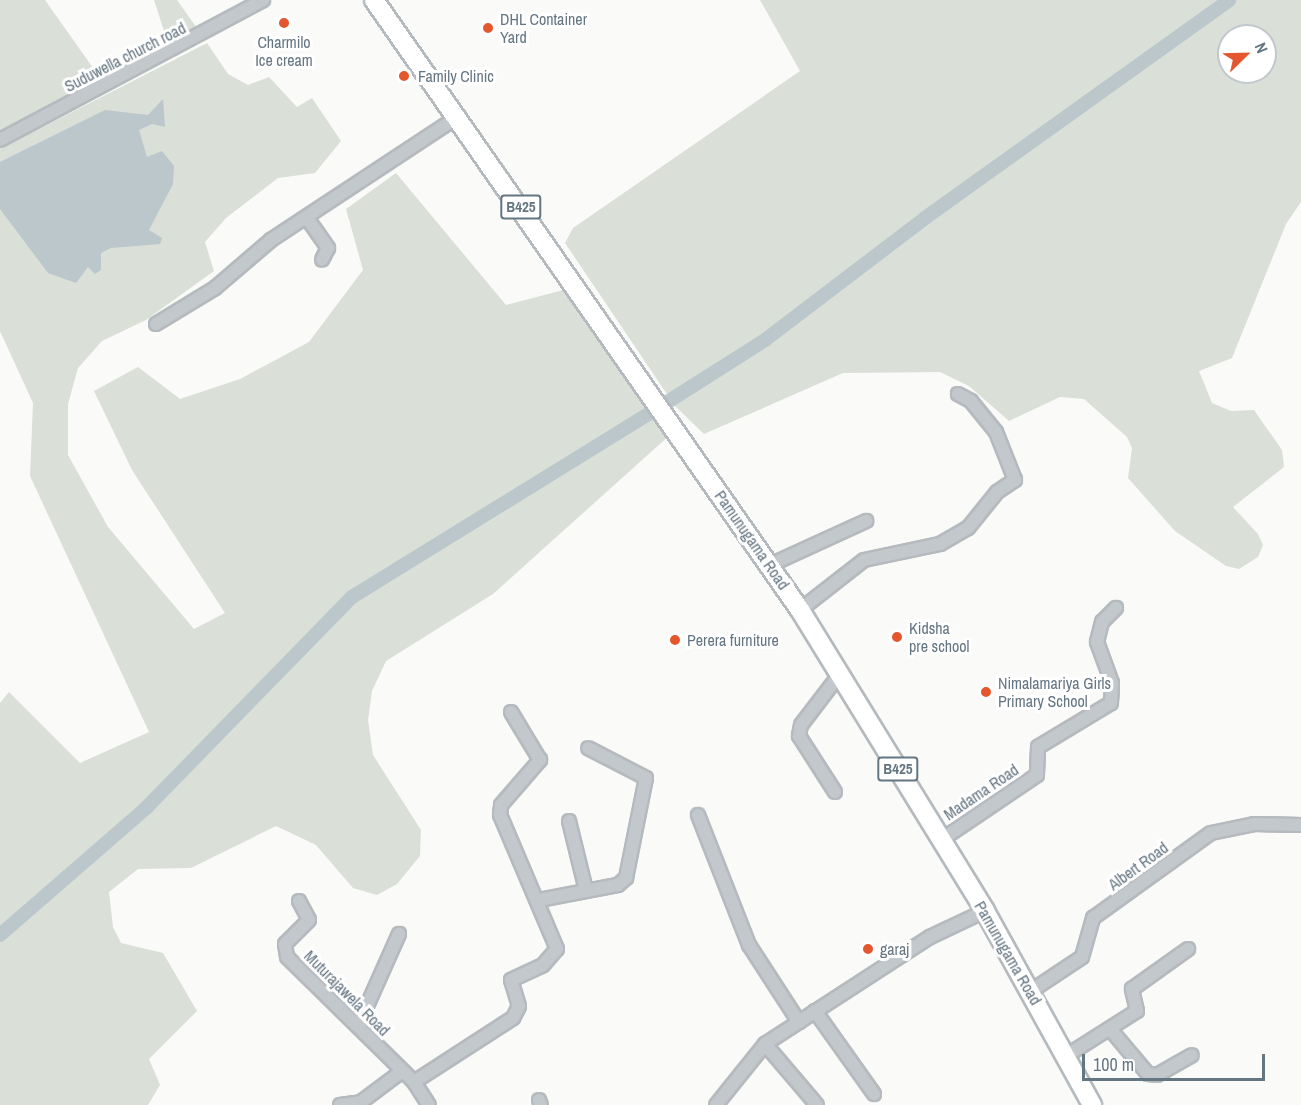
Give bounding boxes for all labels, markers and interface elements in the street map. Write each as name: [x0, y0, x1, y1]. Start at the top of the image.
place label: DHL Container Yard: [500, 9, 588, 47]
marker: Charmilo Ice cream: [277, 16, 291, 30]
street label: Suduwella church road: [61, 18, 189, 96]
marker: DHL Container Yard: [481, 21, 495, 35]
north arrow: [1217, 24, 1277, 84]
place label: Charmilo Ice cream: [255, 32, 313, 70]
text: N: [1250, 39, 1274, 56]
place label: Family Clinic: [418, 66, 494, 86]
marker: Family Clinic: [395, 67, 413, 85]
road number: B425: [500, 195, 542, 219]
street label: Pamunugama Road: [711, 487, 793, 593]
place label: Kidsha pre school: [909, 618, 970, 656]
place label: Perera furniture: [687, 630, 779, 650]
marker: Kidsha pre school: [890, 630, 904, 644]
marker: Perera furniture: [668, 633, 682, 647]
place label: Nimalamariya Girls Primary School: [998, 673, 1111, 711]
marker: Nimalamariya Girls Primary School: [979, 685, 993, 699]
road number: B425: [877, 757, 919, 781]
street label: Madama Road: [940, 760, 1022, 824]
street label: Albert Road: [1104, 838, 1172, 894]
street label: Pamunugama Road: [971, 898, 1045, 1008]
place label: garaj: [880, 939, 909, 959]
marker: garaj: [861, 942, 875, 956]
street label: Muturajawela Road: [300, 946, 394, 1040]
scale bar: [1085, 1042, 1268, 1080]
text: 100 m: [1093, 1052, 1134, 1077]

